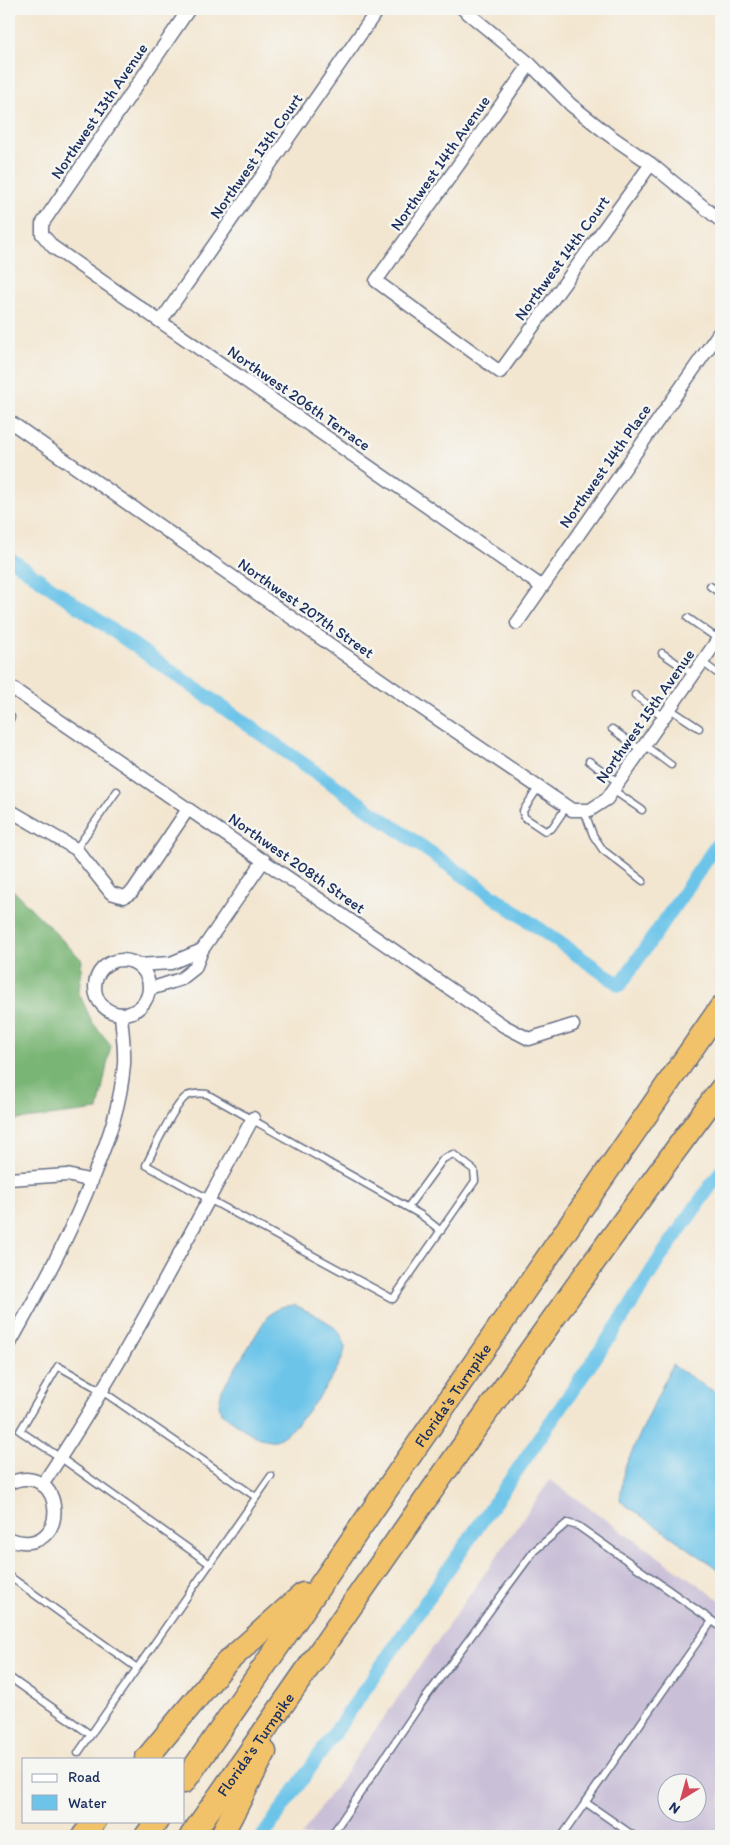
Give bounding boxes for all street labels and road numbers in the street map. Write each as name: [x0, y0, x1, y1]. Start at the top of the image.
street label: Northwest 13th Avenue: [46, 39, 152, 183]
street label: Northwest 13th Court: [206, 90, 306, 222]
street label: Northwest 14th Avenue: [386, 92, 494, 234]
street label: Northwest 14th Court: [510, 192, 614, 324]
street label: Northwest 206th Terrace: [224, 341, 374, 455]
street label: Northwest 14th Place: [555, 400, 655, 532]
street label: Northwest 207th Street: [234, 554, 378, 662]
street label: Northwest 15th Avenue: [591, 645, 699, 787]
street label: Northwest 208th Street: [225, 809, 369, 917]
street label: Florida's Turnpike: [410, 1339, 495, 1450]
street label: Florida's Turnpike: [212, 1688, 298, 1800]

